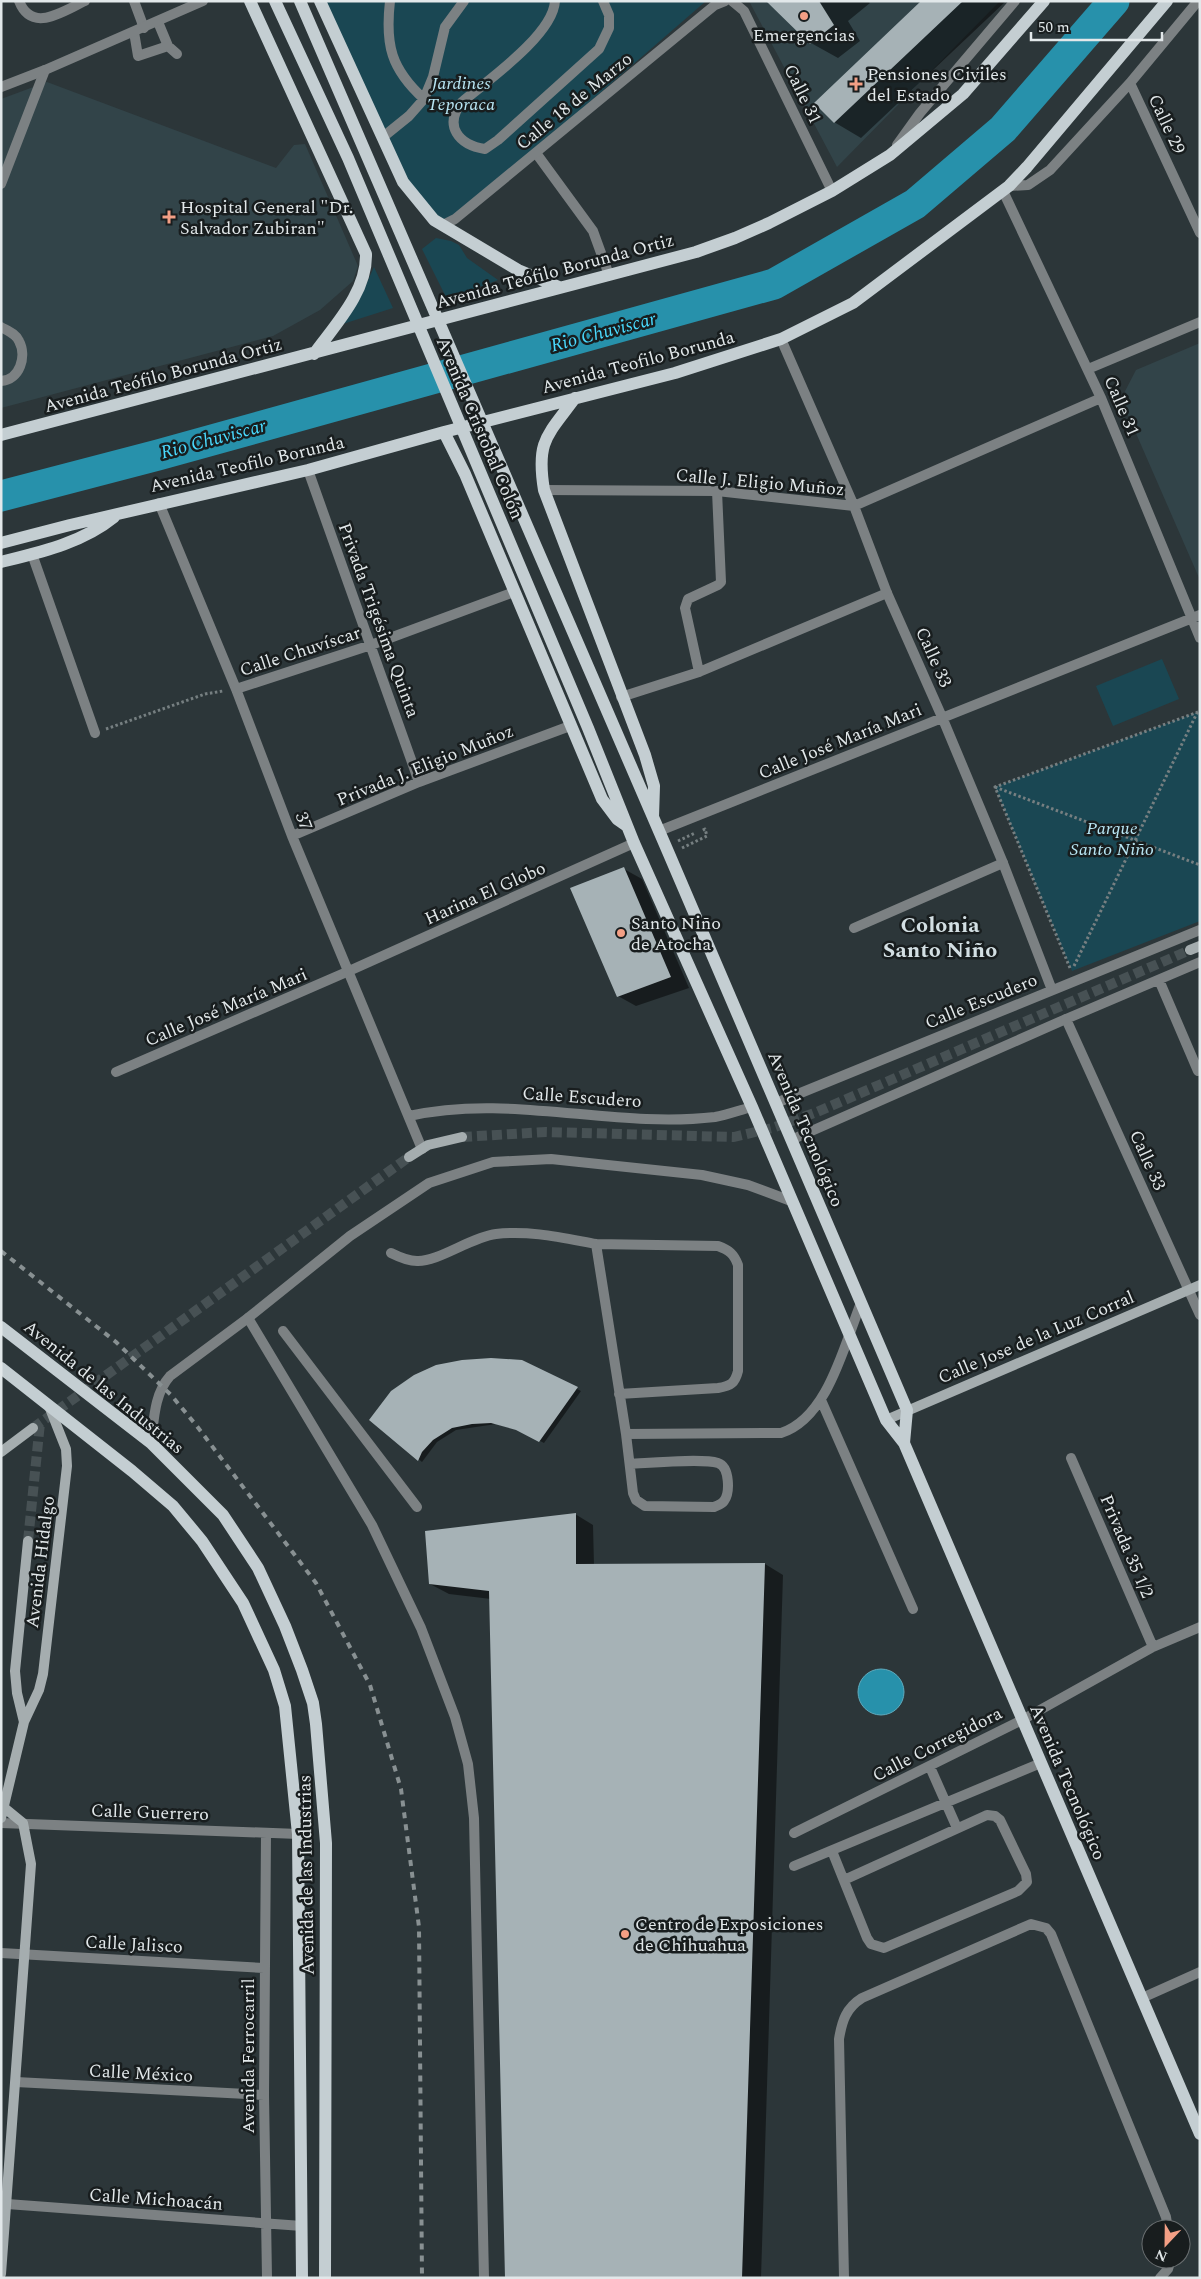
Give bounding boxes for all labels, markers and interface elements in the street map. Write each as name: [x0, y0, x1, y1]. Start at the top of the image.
marker: Emergencias: [798, 10, 810, 22]
scale bar: [1031, 10, 1162, 42]
text: 50 m: [1038, 16, 1070, 39]
place label: Emergencias: [753, 22, 855, 49]
street label: Calle 18 de Marzo: [510, 46, 638, 157]
street label: Calle 31: [776, 60, 829, 129]
place label: Pensiones Civiles del Estado: [867, 61, 1007, 109]
park label: Jardines Teporaca: [427, 70, 495, 118]
marker: Pensiones Civiles del Estado: [849, 77, 863, 91]
street label: Calle 29: [1141, 90, 1192, 159]
place label: Hospital General "Dr. Salvador Zubiran": [180, 194, 353, 242]
marker: Hospital General "Dr. Salvador Zubiran": [162, 210, 176, 224]
street label: Avenida Teófilo Borunda Ortiz: [433, 227, 677, 316]
water label: Rio Chuviscar: [547, 304, 660, 360]
street label: Avenida Teofilo Borunda: [539, 324, 738, 401]
street label: Avenida Teófilo Borunda Ortiz: [41, 331, 285, 420]
street label: Avenida Cristobal Colón: [429, 333, 530, 524]
street label: Calle 31: [1097, 372, 1146, 441]
water label: Rio Chuviscar: [157, 411, 270, 467]
street label: Avenida Teofilo Borunda: [147, 429, 347, 500]
street label: Calle J. Eligio Muñoz: [674, 462, 845, 503]
street label: Privada Trigésima Quinta: [331, 519, 426, 722]
street label: Calle Chuvíscar: [236, 619, 364, 684]
street label: Calle 33: [908, 623, 959, 692]
street label: Calle José María Mari: [754, 696, 926, 787]
street label: Privada J. Eligio Muñoz: [333, 718, 518, 813]
street label: 37: [288, 808, 319, 834]
park label: Parque Santo Niño: [1070, 815, 1154, 863]
street label: Harina El Globo: [420, 855, 550, 932]
district label: Colonia Santo Niño: [883, 909, 997, 967]
place label: Santo Niño de Atocha: [631, 910, 721, 958]
marker: Santo Niño de Atocha: [615, 927, 627, 939]
street label: Calle José María Mari: [141, 961, 312, 1054]
street label: Calle Escudero: [921, 967, 1042, 1036]
street label: Avenida Tecnológico: [760, 1047, 851, 1211]
street label: Calle Escudero: [521, 1080, 642, 1115]
street label: Calle 33: [1122, 1126, 1173, 1195]
street label: Calle Jose de la Luz Corral: [934, 1284, 1138, 1391]
street label: Avenida de las Industrias: [17, 1314, 190, 1461]
street label: Privada 35 1/2: [1093, 1490, 1160, 1602]
street label: Avenida Hidalgo: [19, 1494, 62, 1630]
street label: Calle Corregidora: [868, 1700, 1007, 1789]
street label: Avenida Tecnológico: [1022, 1700, 1113, 1864]
street label: Avenida de las Industrias: [291, 1775, 322, 1975]
street label: Calle Guerrero: [91, 1797, 209, 1828]
place label: Centro de Exposiciones de Chihuahua: [635, 1911, 823, 1959]
street label: Calle Jalisco: [84, 1928, 184, 1961]
marker: Centro de Exposiciones de Chihuahua: [619, 1928, 631, 1940]
street label: Avenida Ferrocarril: [235, 1978, 262, 2134]
street label: Calle México: [88, 2057, 194, 2090]
street label: Calle Michoacán: [88, 2181, 224, 2218]
north arrow: [1141, 2219, 1191, 2269]
text: N: [1152, 2244, 1171, 2267]

